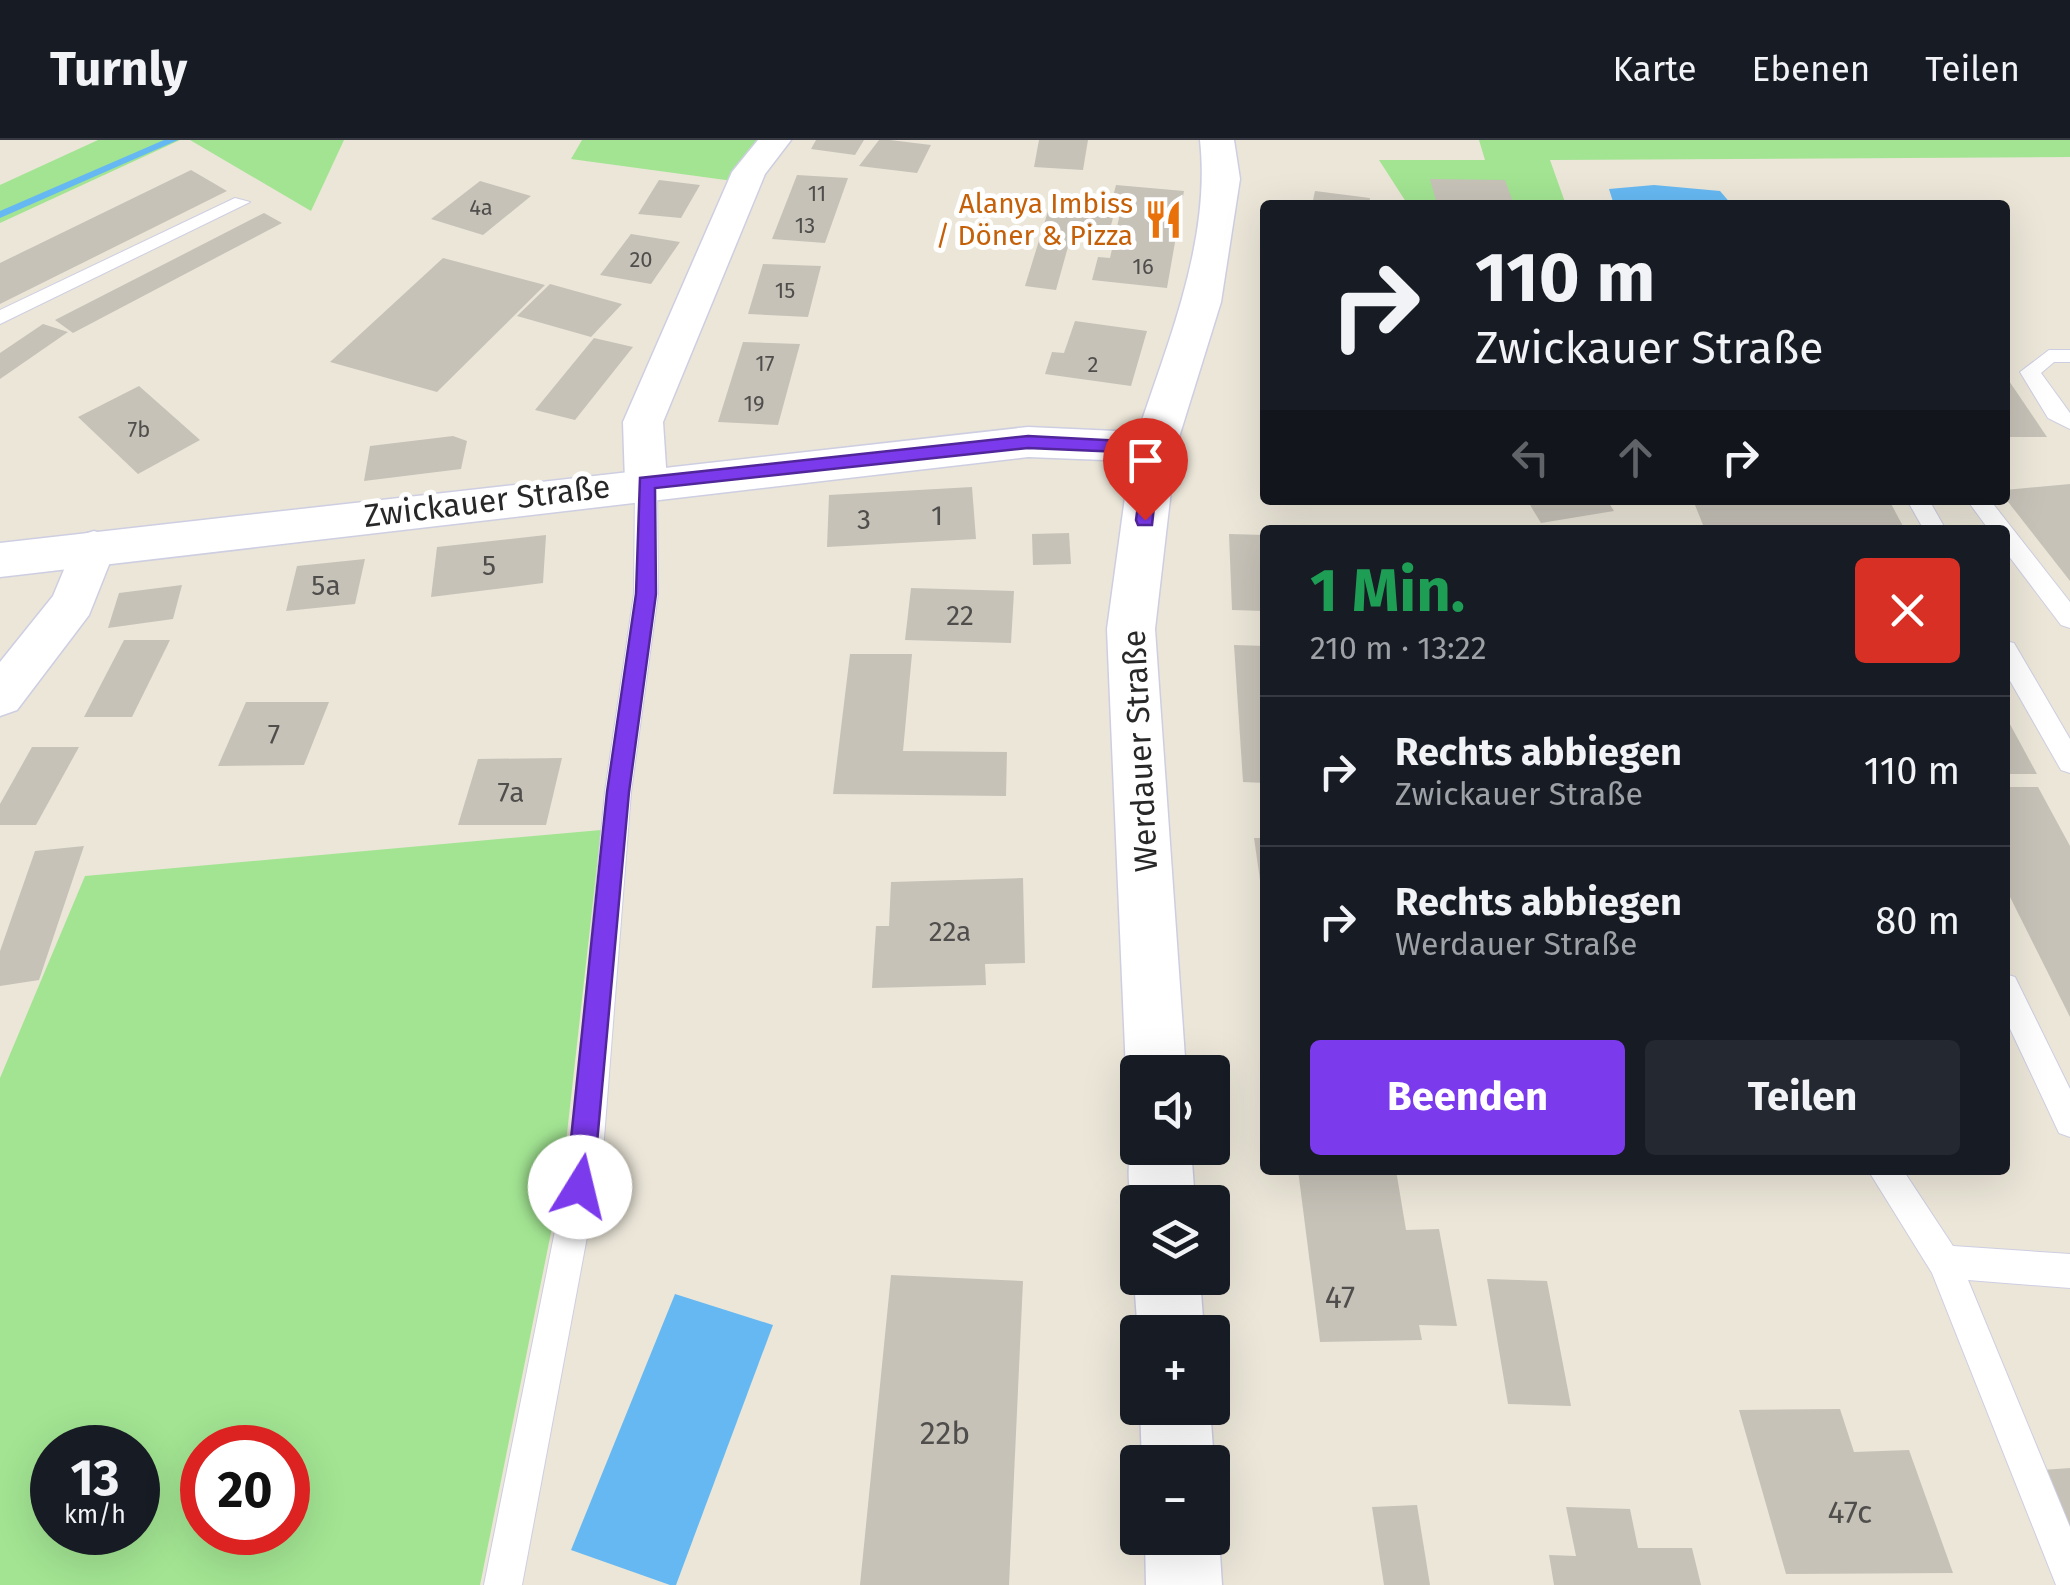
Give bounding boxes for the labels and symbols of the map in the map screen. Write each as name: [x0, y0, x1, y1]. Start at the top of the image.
house number: 11: [808, 180, 826, 207]
place label: Alanya Imbiss / Döner & Pizza: [935, 187, 1133, 252]
house number: 4a: [469, 194, 493, 221]
restaurant icon: Alanya Imbiss / Döner & Pizza: [1142, 198, 1184, 240]
house number: 13: [795, 212, 815, 239]
house number: 20: [629, 246, 653, 273]
house number: 16: [1132, 253, 1154, 280]
house number: 15: [775, 277, 795, 304]
house number: 17: [755, 350, 775, 377]
house number: 2: [1088, 351, 1098, 378]
house number: 19: [743, 390, 765, 417]
house number: 7b: [128, 416, 150, 443]
pin: [1103, 418, 1188, 521]
street label: Zwickauer Straße: [362, 467, 612, 535]
house number: 1: [931, 499, 943, 532]
house number: 3: [857, 503, 871, 536]
house number: 5: [482, 549, 496, 582]
house number: 5a: [311, 569, 341, 602]
house number: 22: [946, 599, 974, 632]
street label: Werdauer Straße: [1115, 629, 1165, 873]
house number: 7: [268, 718, 280, 751]
house number: 7a: [498, 776, 524, 809]
house number: 22a: [929, 915, 971, 948]
position arrow: [528, 1135, 632, 1239]
house number: 47: [1325, 1278, 1355, 1316]
house number: 22b: [920, 1414, 970, 1452]
speed limit sign: 20: [180, 1425, 310, 1555]
house number: 47c: [1828, 1493, 1872, 1531]

